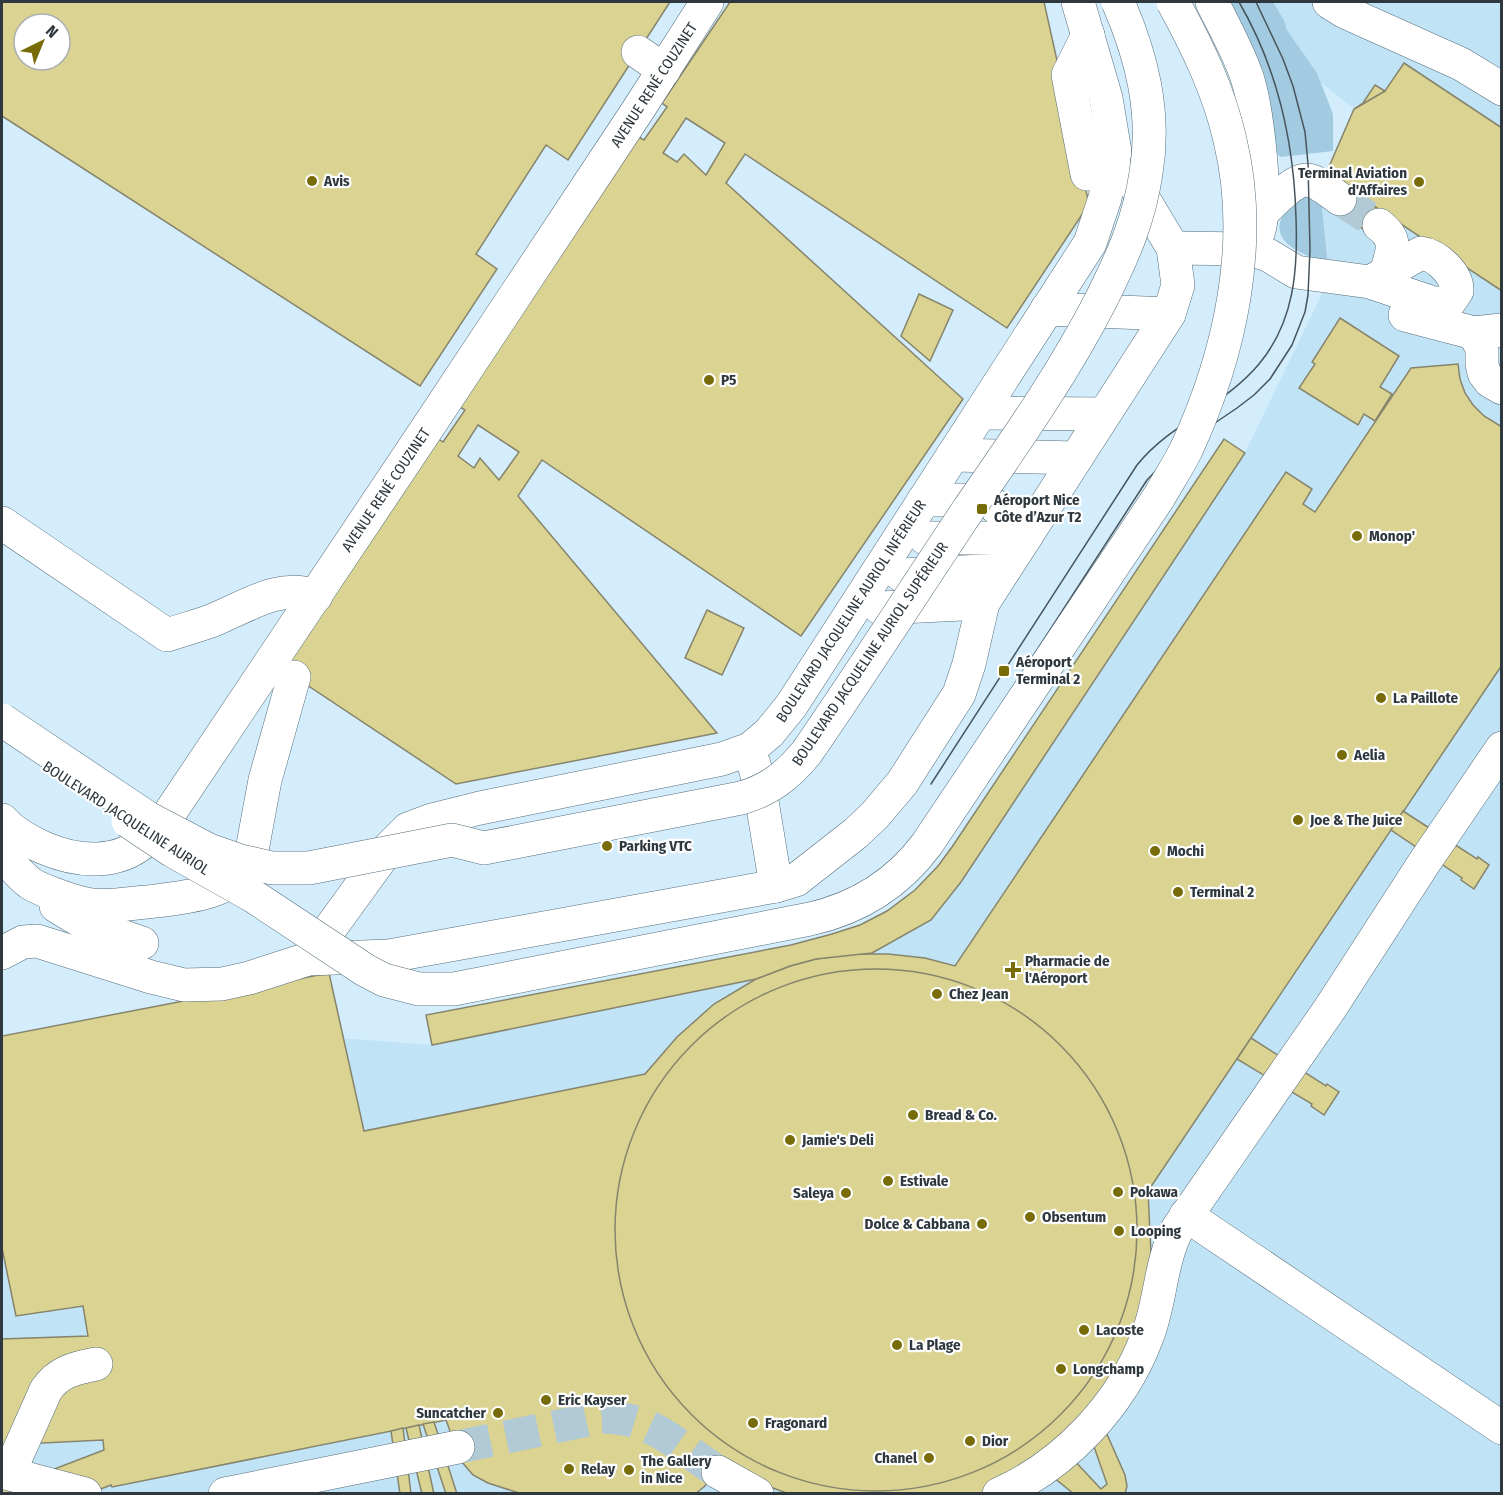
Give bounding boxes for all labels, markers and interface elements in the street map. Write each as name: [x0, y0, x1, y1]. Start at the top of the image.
north arrow: [12, 12, 72, 72]
street label: AVENUE RENÉ COUZINET: [607, 19, 701, 151]
text: N: [42, 21, 62, 42]
place label: Terminal Aviation d'Affaires: [1298, 164, 1407, 199]
place label: Avis: [323, 172, 350, 190]
marker: Avis: [305, 174, 319, 188]
marker: Terminal Aviation d'Affaires: [1412, 175, 1426, 189]
place label: P5: [721, 371, 736, 389]
marker: P5: [702, 373, 716, 387]
street label: AVENUE RENÉ COUZINET: [338, 425, 434, 555]
place label: Aéroport Nice Côte d’Azur T2: [993, 491, 1082, 526]
street label: BOULEVARD JACQUELINE AURIOL INFÉRIEUR: [772, 496, 930, 726]
marker: Aéroport Nice Côte d’Azur T2: [975, 502, 989, 516]
place label: Monop': [1369, 527, 1415, 545]
marker: Monop': [1350, 529, 1364, 543]
street label: BOULEVARD JACQUELINE AURIOL SUPÉRIEUR: [788, 539, 952, 769]
place label: Aéroport Terminal 2: [1015, 653, 1080, 688]
marker: Aéroport Terminal 2: [997, 664, 1011, 678]
place label: La Paillote: [1393, 689, 1458, 707]
marker: La Paillote: [1374, 691, 1388, 705]
place label: Aelia: [1353, 746, 1386, 764]
marker: Aelia: [1335, 748, 1349, 762]
street label: BOULEVARD JACQUELINE AURIOL: [39, 757, 213, 879]
place label: Joe & The Juice: [1309, 811, 1403, 829]
marker: Joe & The Juice: [1291, 813, 1305, 827]
place label: Parking VTC: [619, 837, 692, 855]
marker: Parking VTC: [600, 839, 614, 853]
place label: Mochi: [1167, 842, 1204, 860]
marker: Mochi: [1148, 844, 1162, 858]
place label: Terminal 2: [1190, 883, 1254, 901]
marker: Terminal 2: [1171, 885, 1185, 899]
place label: Pharmacie de l'Aéroport: [1025, 952, 1110, 987]
marker: Pharmacie de l'Aéroport: [1006, 963, 1020, 977]
place label: Chez Jean: [949, 985, 1009, 1003]
marker: Chez Jean: [930, 987, 944, 1001]
place label: Bread & Co.: [925, 1106, 998, 1124]
marker: Bread & Co.: [906, 1108, 920, 1122]
place label: Jamie's Deli: [801, 1131, 874, 1149]
marker: Jamie's Deli: [783, 1133, 797, 1147]
place label: Estivale: [900, 1172, 949, 1190]
marker: Estivale: [881, 1174, 895, 1188]
place label: Pokawa: [1130, 1183, 1179, 1201]
place label: Saleya: [793, 1184, 835, 1202]
marker: Pokawa: [1111, 1185, 1125, 1199]
marker: Saleya: [839, 1186, 853, 1200]
place label: Obsentum: [1042, 1208, 1106, 1226]
marker: Obsentum: [1023, 1210, 1037, 1224]
place label: Dolce & Cabbana: [864, 1215, 971, 1233]
marker: Dolce & Cabbana: [975, 1217, 989, 1231]
place label: Looping: [1131, 1222, 1182, 1240]
marker: Looping: [1112, 1224, 1126, 1238]
place label: Lacoste: [1096, 1321, 1144, 1339]
marker: Lacoste: [1077, 1323, 1091, 1337]
place label: La Plage: [909, 1336, 961, 1354]
marker: La Plage: [890, 1338, 904, 1352]
place label: Longchamp: [1073, 1360, 1144, 1378]
marker: Longchamp: [1054, 1362, 1068, 1376]
place label: Eric Kayser: [558, 1391, 627, 1409]
marker: Eric Kayser: [539, 1393, 553, 1407]
place label: Suncatcher: [416, 1404, 487, 1422]
marker: Suncatcher: [491, 1406, 505, 1420]
place label: Fragonard: [765, 1414, 827, 1432]
marker: Fragonard: [746, 1416, 760, 1430]
place label: Dior: [982, 1432, 1009, 1450]
marker: Dior: [963, 1434, 977, 1448]
place label: Chanel: [874, 1449, 918, 1467]
marker: Chanel: [922, 1451, 936, 1465]
place label: The Gallery in Nice: [641, 1452, 712, 1487]
place label: Relay: [581, 1460, 616, 1478]
marker: Relay: [562, 1462, 576, 1476]
marker: The Gallery in Nice: [622, 1463, 636, 1477]

